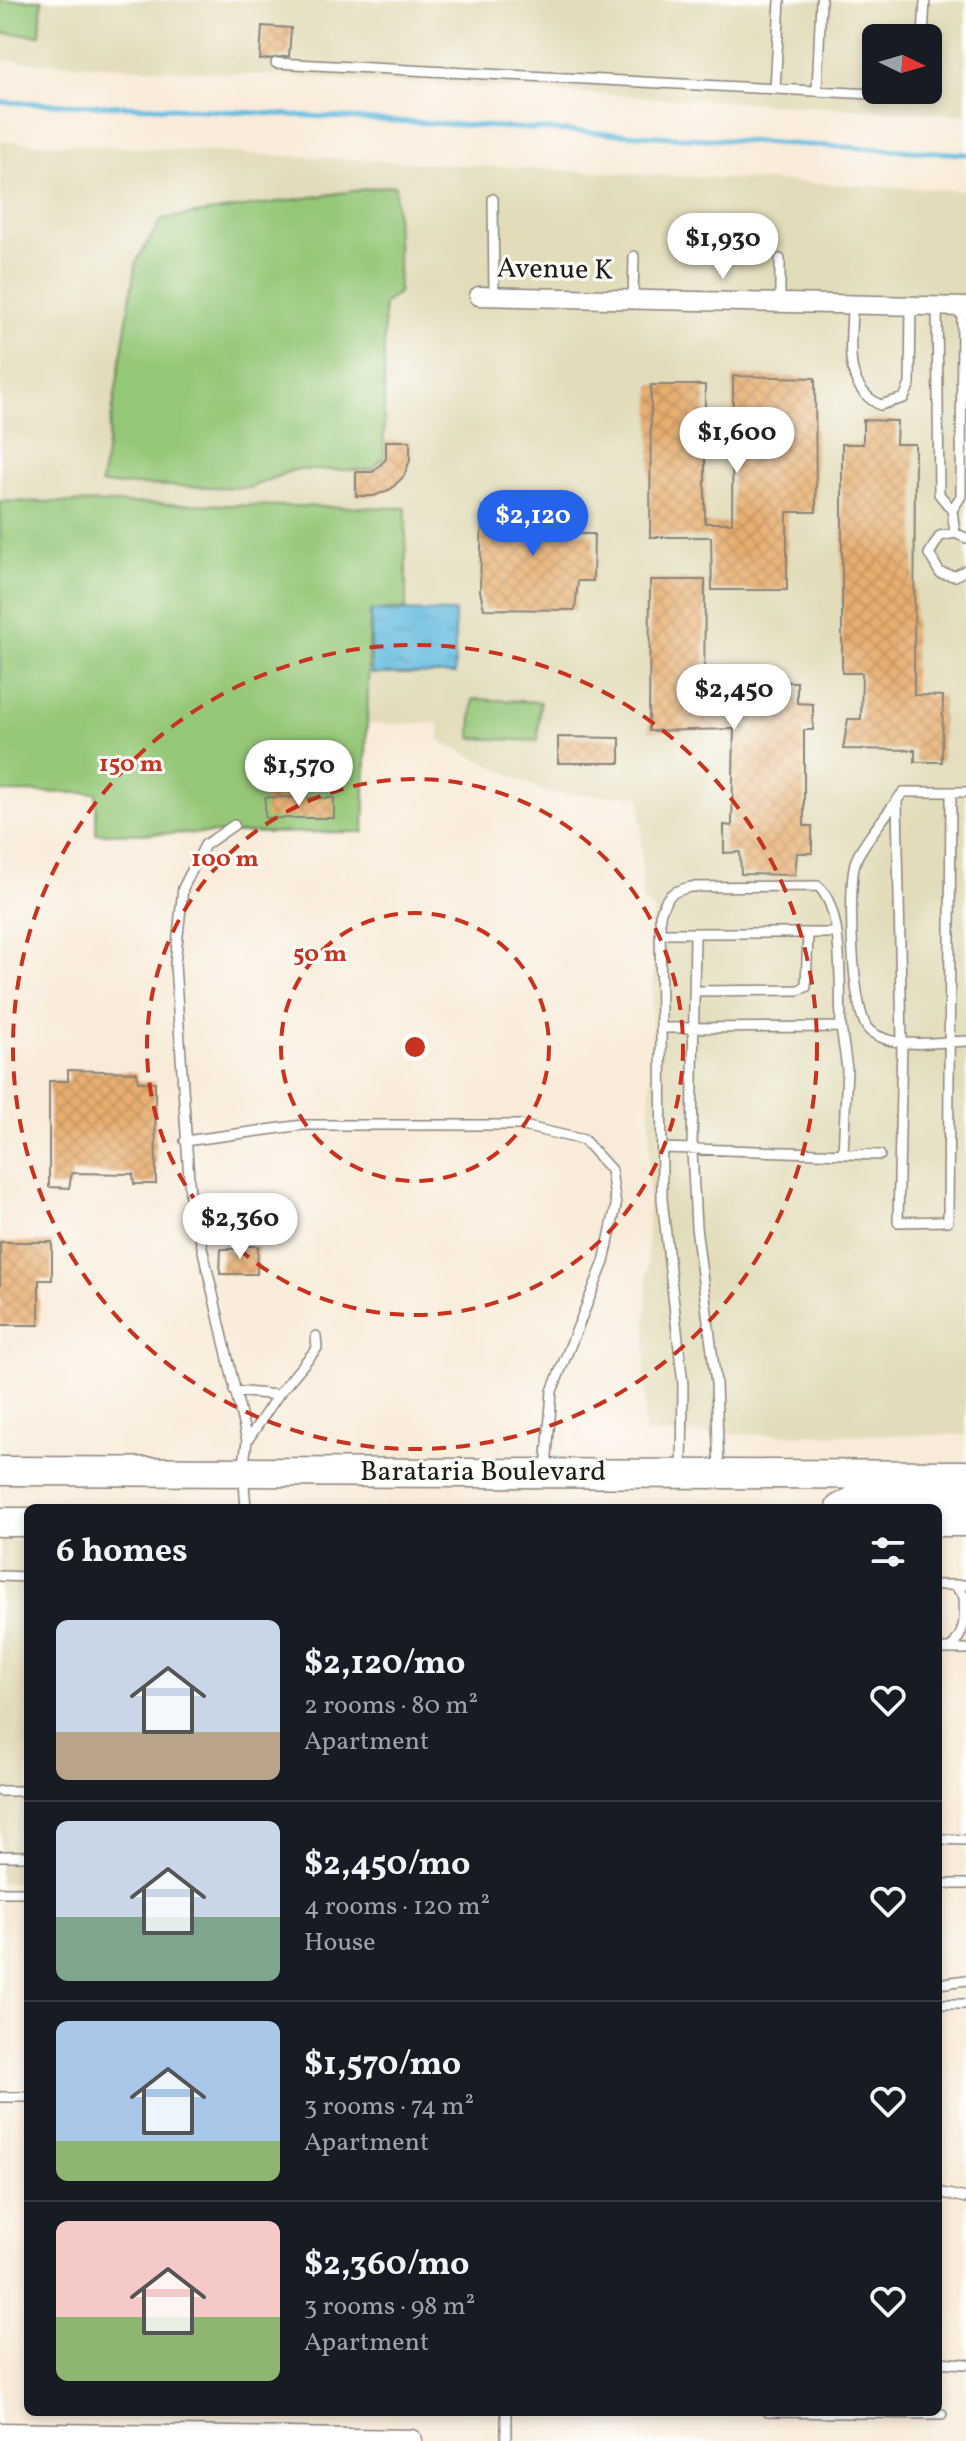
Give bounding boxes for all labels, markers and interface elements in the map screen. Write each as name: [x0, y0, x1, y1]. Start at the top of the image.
north arrow: [862, 24, 942, 104]
map controls: [862, 24, 942, 104]
pin: $1,930: [658, 213, 788, 281]
text: $1,930: [685, 221, 761, 257]
street label: Avenue K: [497, 249, 613, 291]
pin: $1,600: [672, 407, 802, 475]
text: $1,600: [697, 415, 777, 451]
pin: $2,120: [468, 490, 598, 558]
text: $2,120: [495, 498, 571, 534]
pin: $2,450: [669, 664, 799, 732]
text: $2,450: [694, 672, 774, 708]
pin: $1,570: [234, 740, 364, 808]
text: 150 m: [99, 748, 163, 782]
text: $1,570: [263, 748, 335, 784]
text: 100 m: [191, 843, 259, 877]
text: 50 m: [293, 938, 347, 972]
centre of rings: [401, 1033, 429, 1061]
pin: $2,360: [175, 1193, 305, 1261]
text: $2,360: [201, 1201, 279, 1237]
street label: Barataria Boulevard: [360, 1453, 606, 1492]
text: 6 homes: [56, 1529, 188, 1576]
icon: filters: [866, 1530, 910, 1574]
text: $2,120/mo: [304, 1641, 465, 1688]
icon: home: [120, 1652, 216, 1748]
icon: heart: [866, 1678, 910, 1722]
text: 2 rooms · 80 m²: [304, 1688, 478, 1724]
text: Apartment: [304, 1724, 429, 1760]
text: $2,450/mo: [304, 1842, 470, 1889]
icon: home: [120, 1853, 216, 1949]
icon: heart: [866, 1879, 910, 1923]
text: 4 rooms · 120 m²: [304, 1889, 490, 1925]
text: House: [304, 1925, 376, 1961]
text: $1,570/mo: [304, 2042, 461, 2089]
icon: home: [120, 2053, 216, 2149]
icon: heart: [866, 2079, 910, 2123]
text: 3 rooms · 74 m²: [304, 2089, 474, 2125]
text: Apartment: [304, 2125, 429, 2161]
text: $2,360/mo: [304, 2242, 470, 2289]
icon: home: [120, 2253, 216, 2349]
icon: heart: [866, 2279, 910, 2323]
text: 3 rooms · 98 m²: [304, 2289, 475, 2325]
text: Apartment: [304, 2325, 429, 2361]

